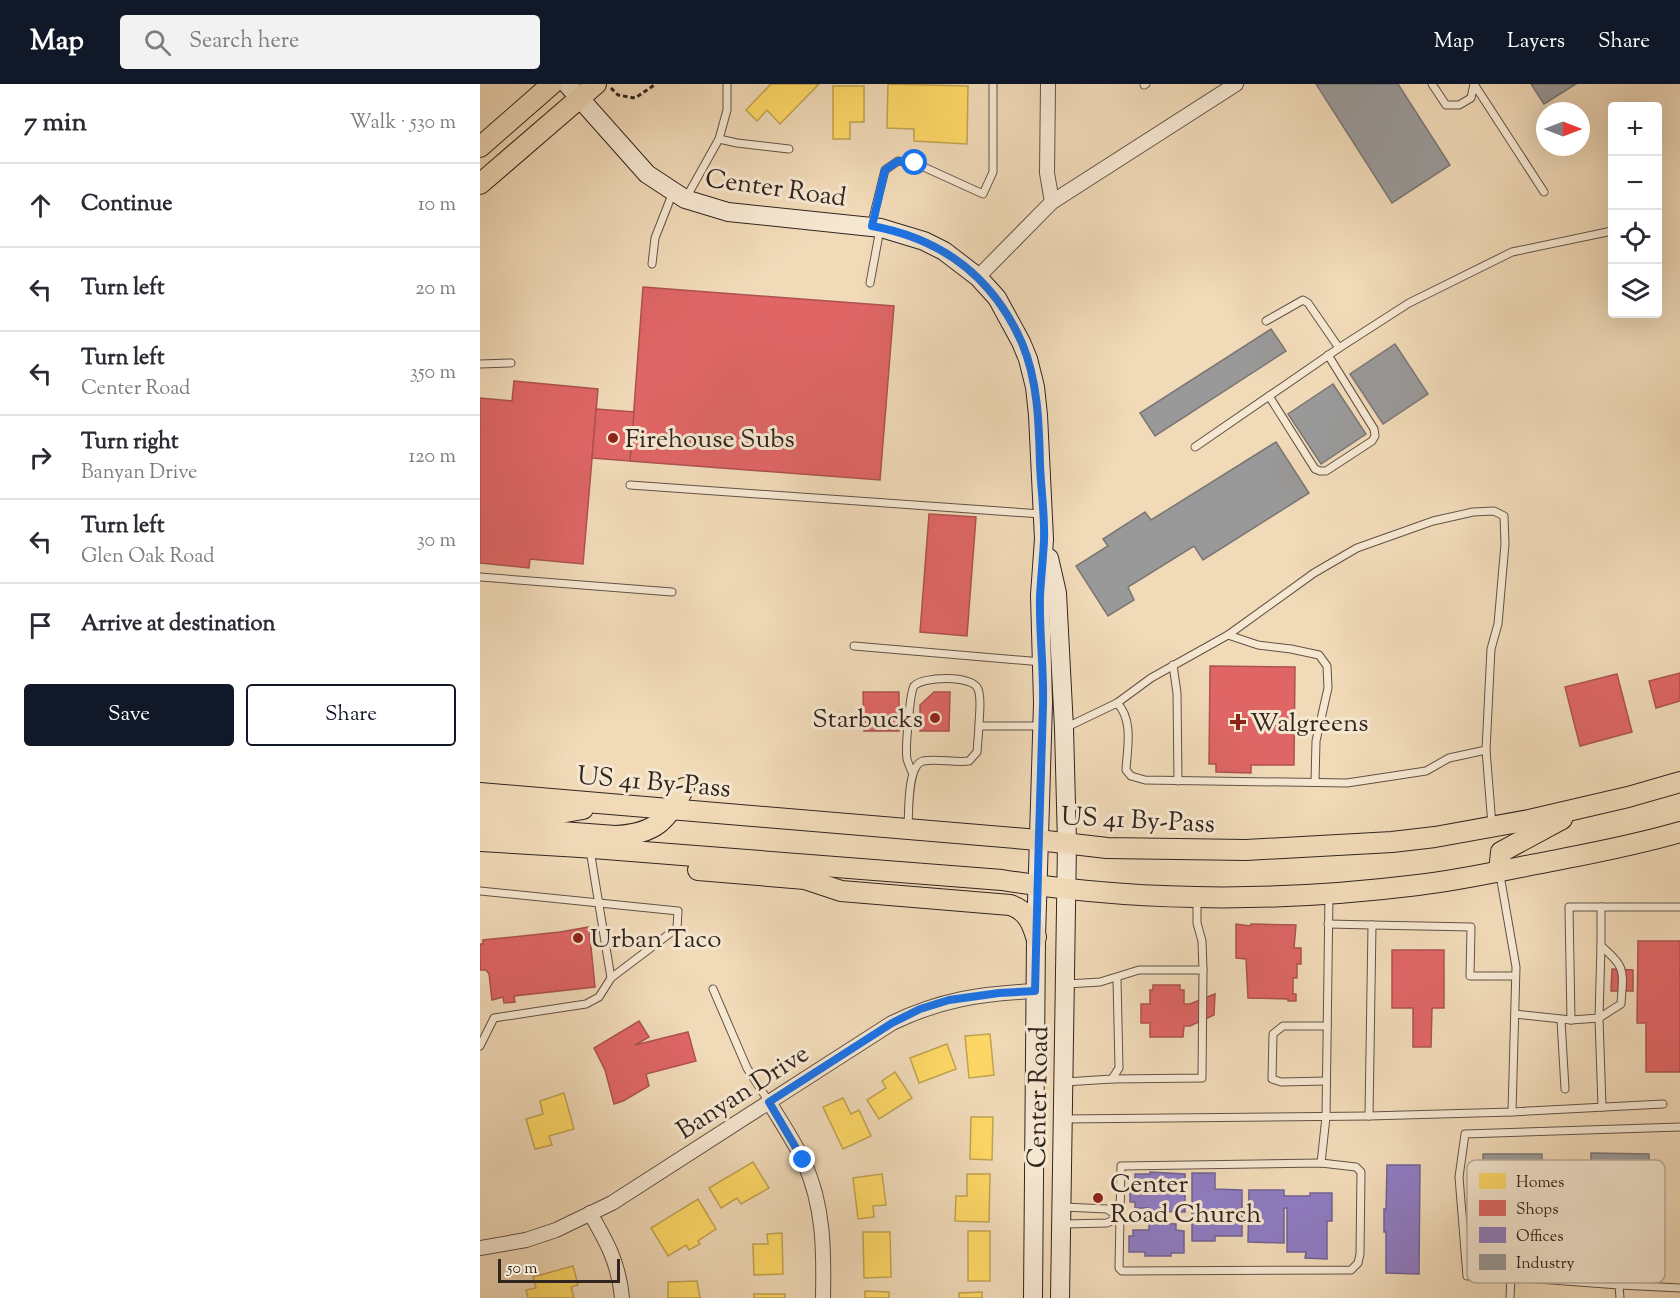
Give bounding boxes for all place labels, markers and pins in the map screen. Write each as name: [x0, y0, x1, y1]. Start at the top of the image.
place label: Firehouse Subs: [625, 422, 795, 459]
marker: Firehouse Subs: [606, 431, 620, 445]
place label: Starbucks: [812, 702, 923, 739]
place label: Walgreens: [1250, 706, 1369, 743]
marker: Starbucks: [928, 711, 942, 725]
marker: Walgreens: [1231, 715, 1245, 729]
place label: Urban Taco: [590, 922, 721, 959]
marker: Urban Taco: [571, 931, 585, 945]
place label: Center Road Church: [1110, 1167, 1262, 1234]
marker: Center Road Church: [1091, 1191, 1105, 1205]

